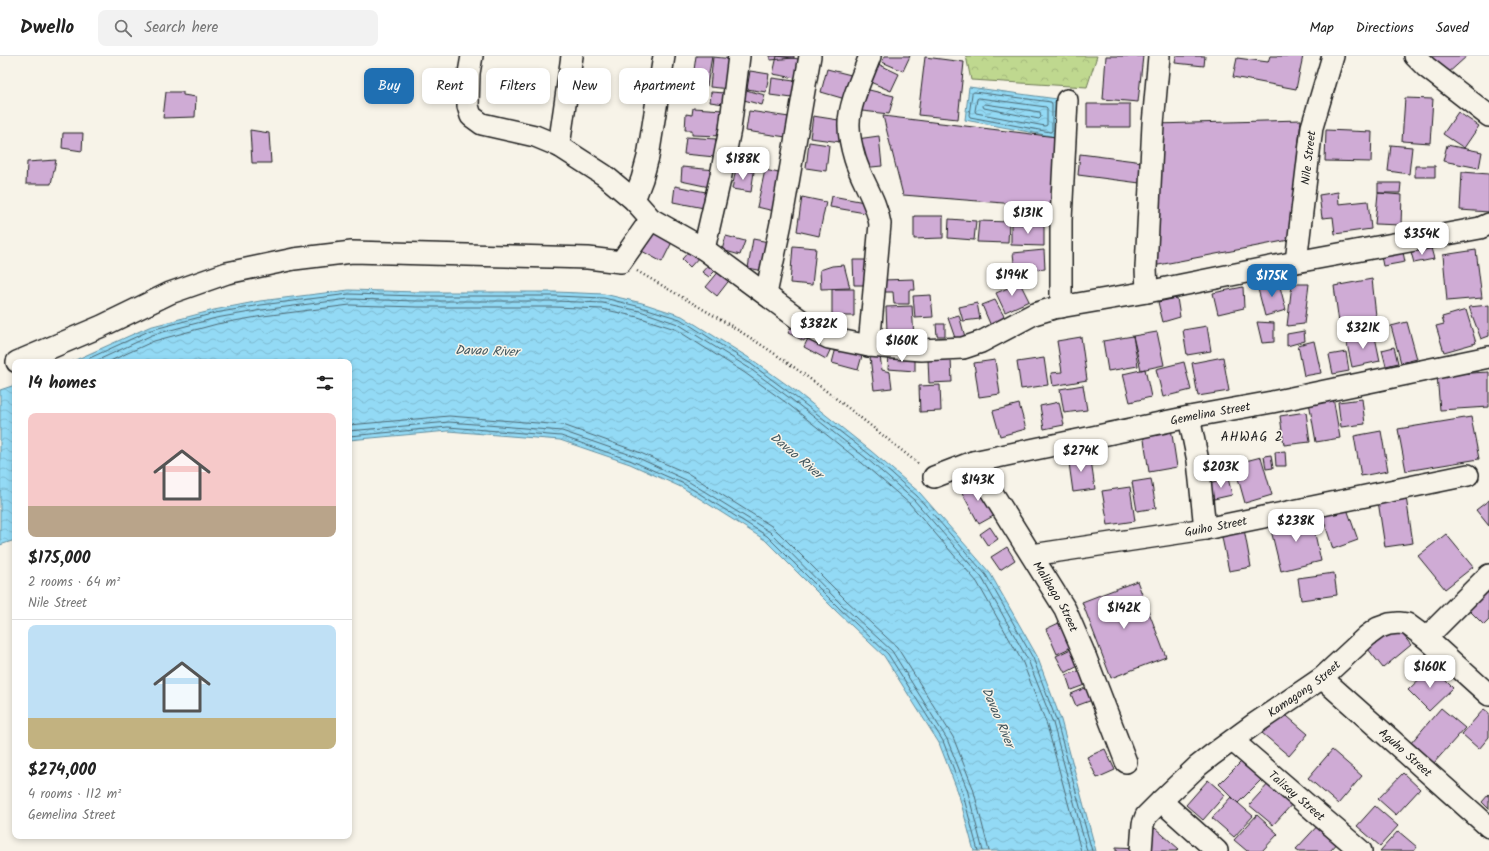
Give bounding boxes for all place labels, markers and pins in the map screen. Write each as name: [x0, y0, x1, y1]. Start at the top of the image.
pin: $188K: [715, 147, 771, 181]
pin: $131K: [1000, 201, 1056, 235]
pin: $354K: [1394, 222, 1450, 256]
pin: $194K: [984, 263, 1040, 297]
pin: $175K: [1244, 264, 1300, 298]
pin: $382K: [791, 312, 847, 346]
pin: $321K: [1335, 316, 1391, 350]
pin: $160K: [874, 329, 930, 363]
pin: $274K: [1053, 439, 1109, 473]
pin: $203K: [1193, 455, 1249, 489]
pin: $143K: [950, 468, 1006, 502]
pin: $238K: [1268, 509, 1324, 543]
pin: $142K: [1096, 596, 1152, 630]
pin: $160K: [1402, 655, 1458, 689]

